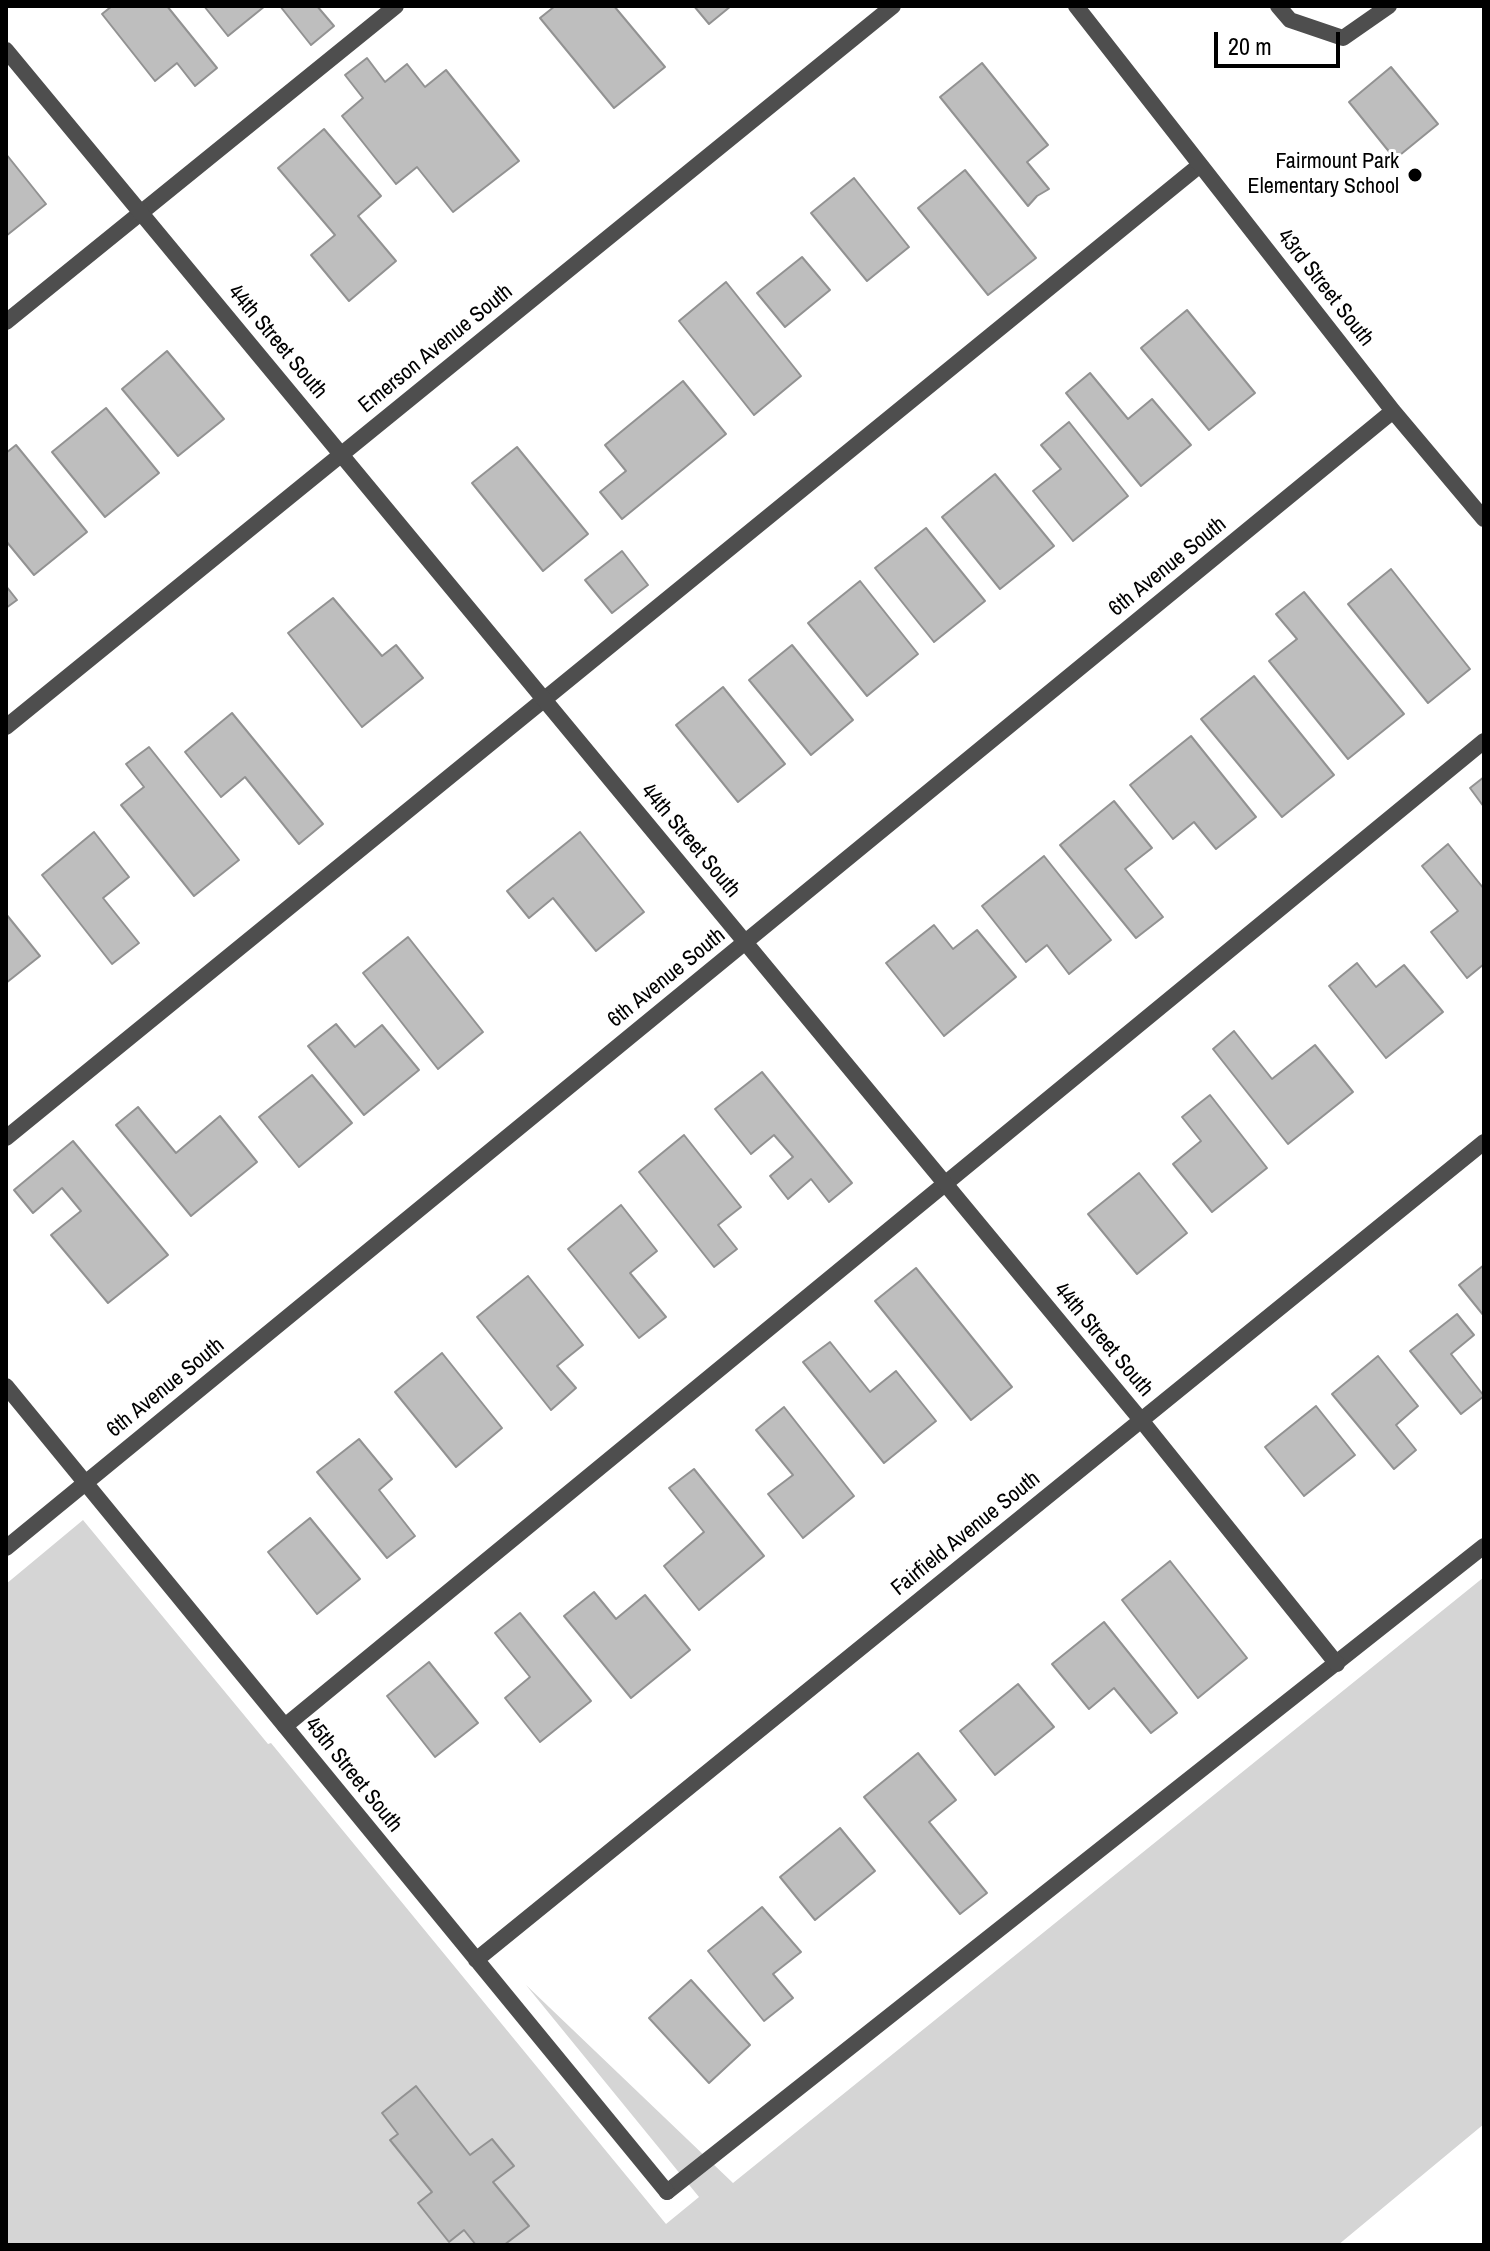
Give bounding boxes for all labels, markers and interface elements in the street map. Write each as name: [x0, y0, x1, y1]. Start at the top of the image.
scale bar: [1218, 16, 1344, 66]
text: 20 m: [1228, 30, 1272, 62]
place label: Fairmount Park Elementary School: [1248, 149, 1399, 200]
marker: Fairmount Park Elementary School: [1406, 166, 1424, 184]
street label: 43rd Street South: [1271, 224, 1379, 352]
street label: Emerson Avenue South: [354, 279, 518, 419]
street label: 44th Street South: [222, 280, 332, 404]
street label: 6th Avenue South: [1104, 512, 1232, 622]
street label: 44th Street South: [635, 779, 745, 903]
street label: 6th Avenue South: [603, 923, 731, 1033]
street label: 44th Street South: [1048, 1278, 1158, 1402]
street label: 6th Avenue South: [102, 1333, 230, 1443]
street label: Fairfield Avenue South: [886, 1466, 1046, 1602]
street label: 45th Street South: [299, 1712, 407, 1838]

